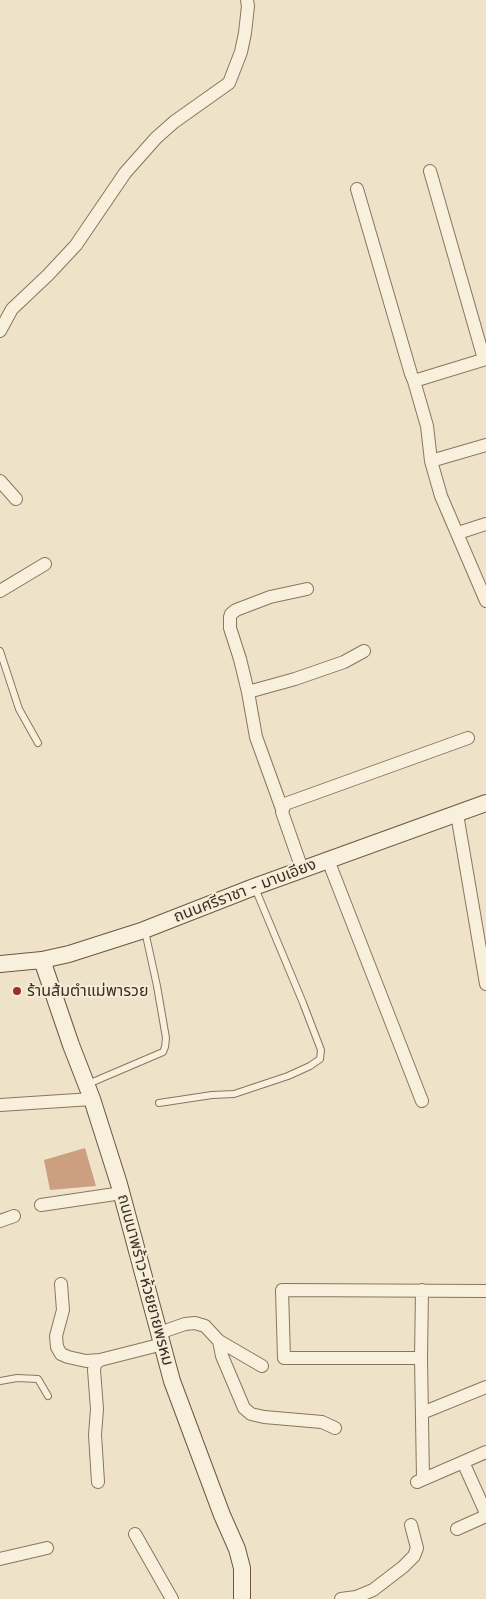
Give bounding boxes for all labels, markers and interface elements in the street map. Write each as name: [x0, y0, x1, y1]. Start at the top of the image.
street label: ถนนศรีราชา - มาบเอียง: [171, 855, 319, 927]
place label: ร้านส้มตำแม่พารวย: [27, 981, 148, 1001]
marker: ร้านส้มตำแม่พารวย: [11, 985, 23, 997]
street label: ถนนนาพร้าว-ห้วยยายพรหม: [113, 1192, 177, 1368]

